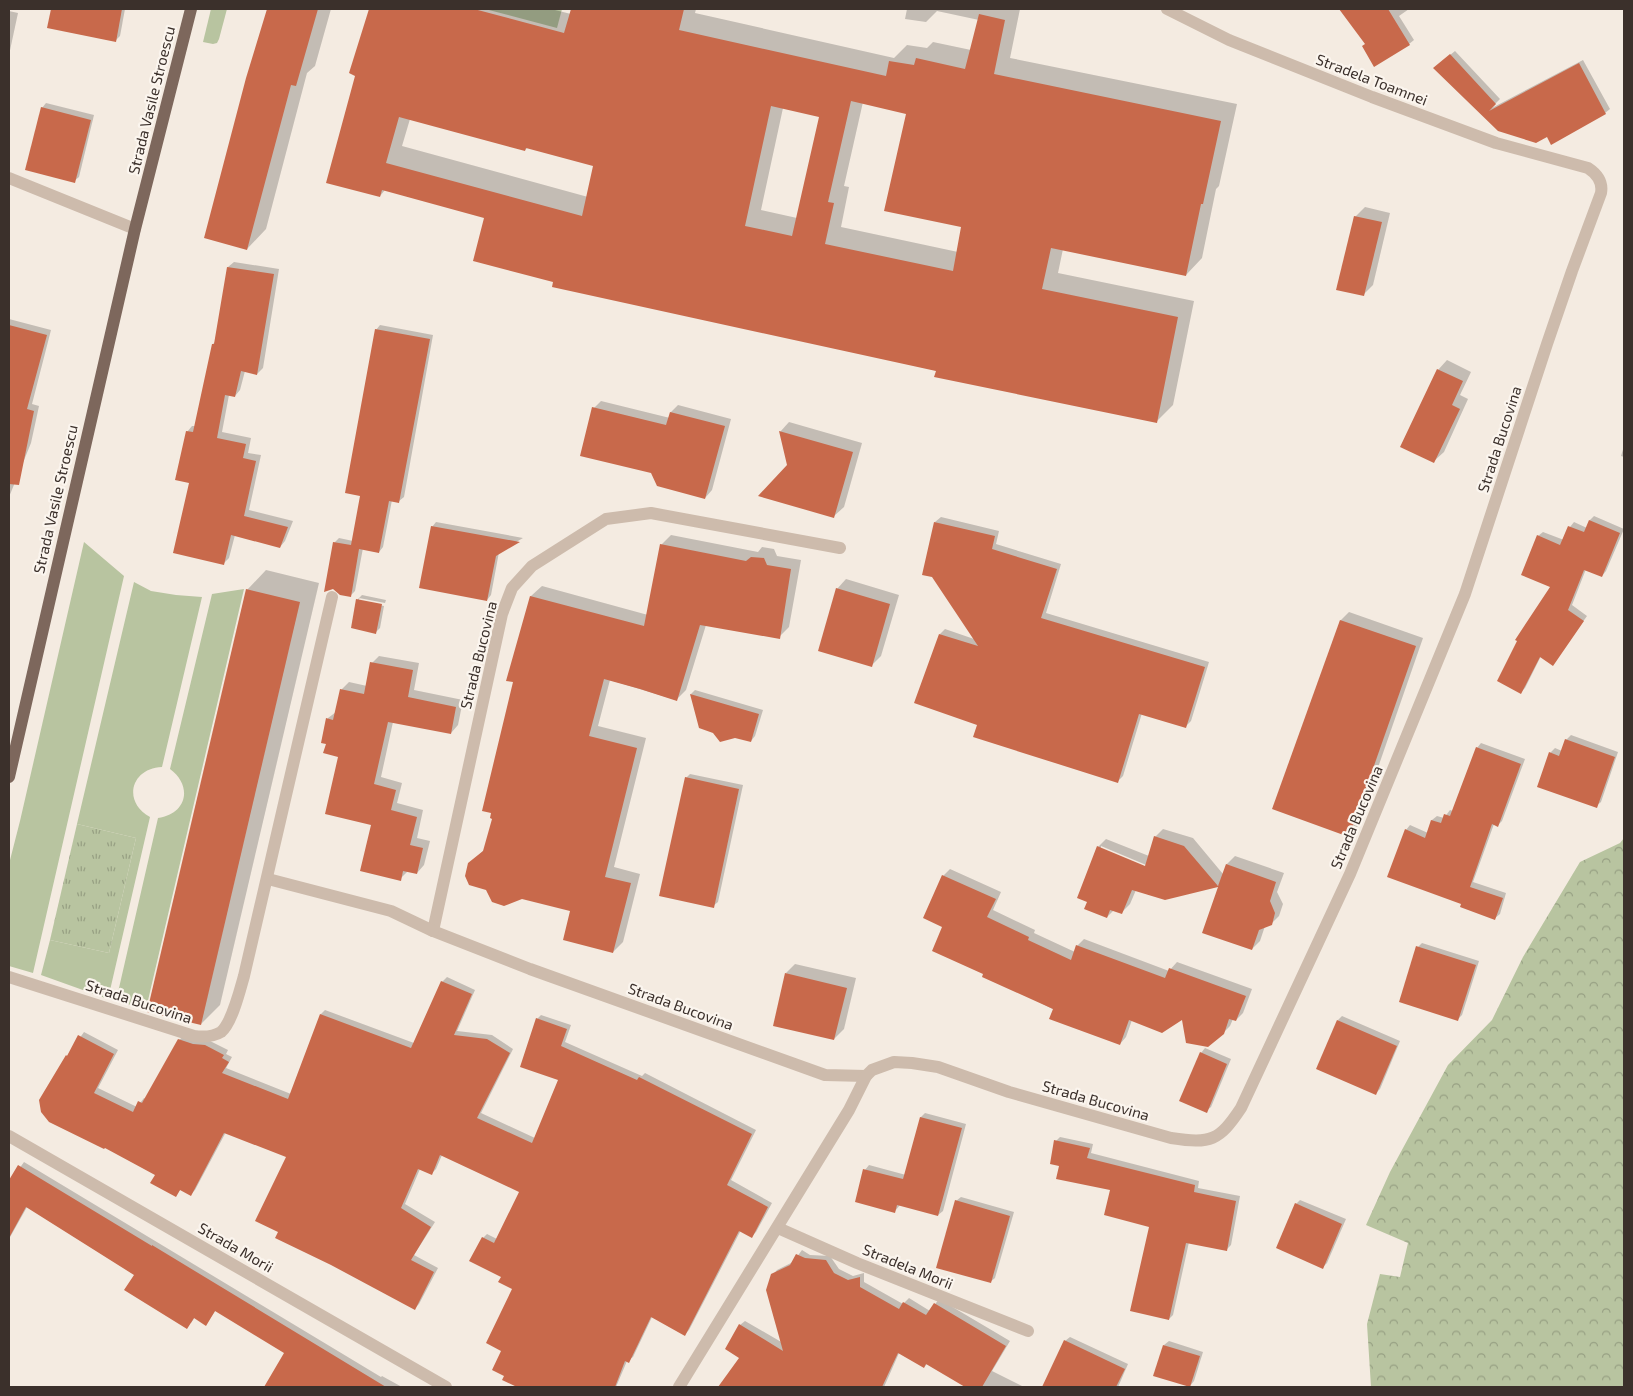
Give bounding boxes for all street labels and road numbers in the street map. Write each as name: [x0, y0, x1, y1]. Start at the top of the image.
street label: Strada Vasile Stroescu: [124, 24, 178, 176]
street label: Stradela Toamnei: [1314, 49, 1430, 109]
street label: Strada Bucovina: [1473, 384, 1525, 494]
street label: Strada Vasile Stroescu: [29, 423, 81, 575]
street label: Strada Bucovina: [456, 599, 500, 711]
street label: Strada Bucovina: [1326, 763, 1386, 871]
street label: Strada Bucovina: [84, 975, 194, 1027]
street label: Strada Bucovina: [626, 979, 736, 1033]
street label: Strada Bucovina: [1040, 1076, 1152, 1124]
street label: Strada Morii: [195, 1218, 277, 1276]
street label: Stradela Morii: [860, 1240, 956, 1292]

